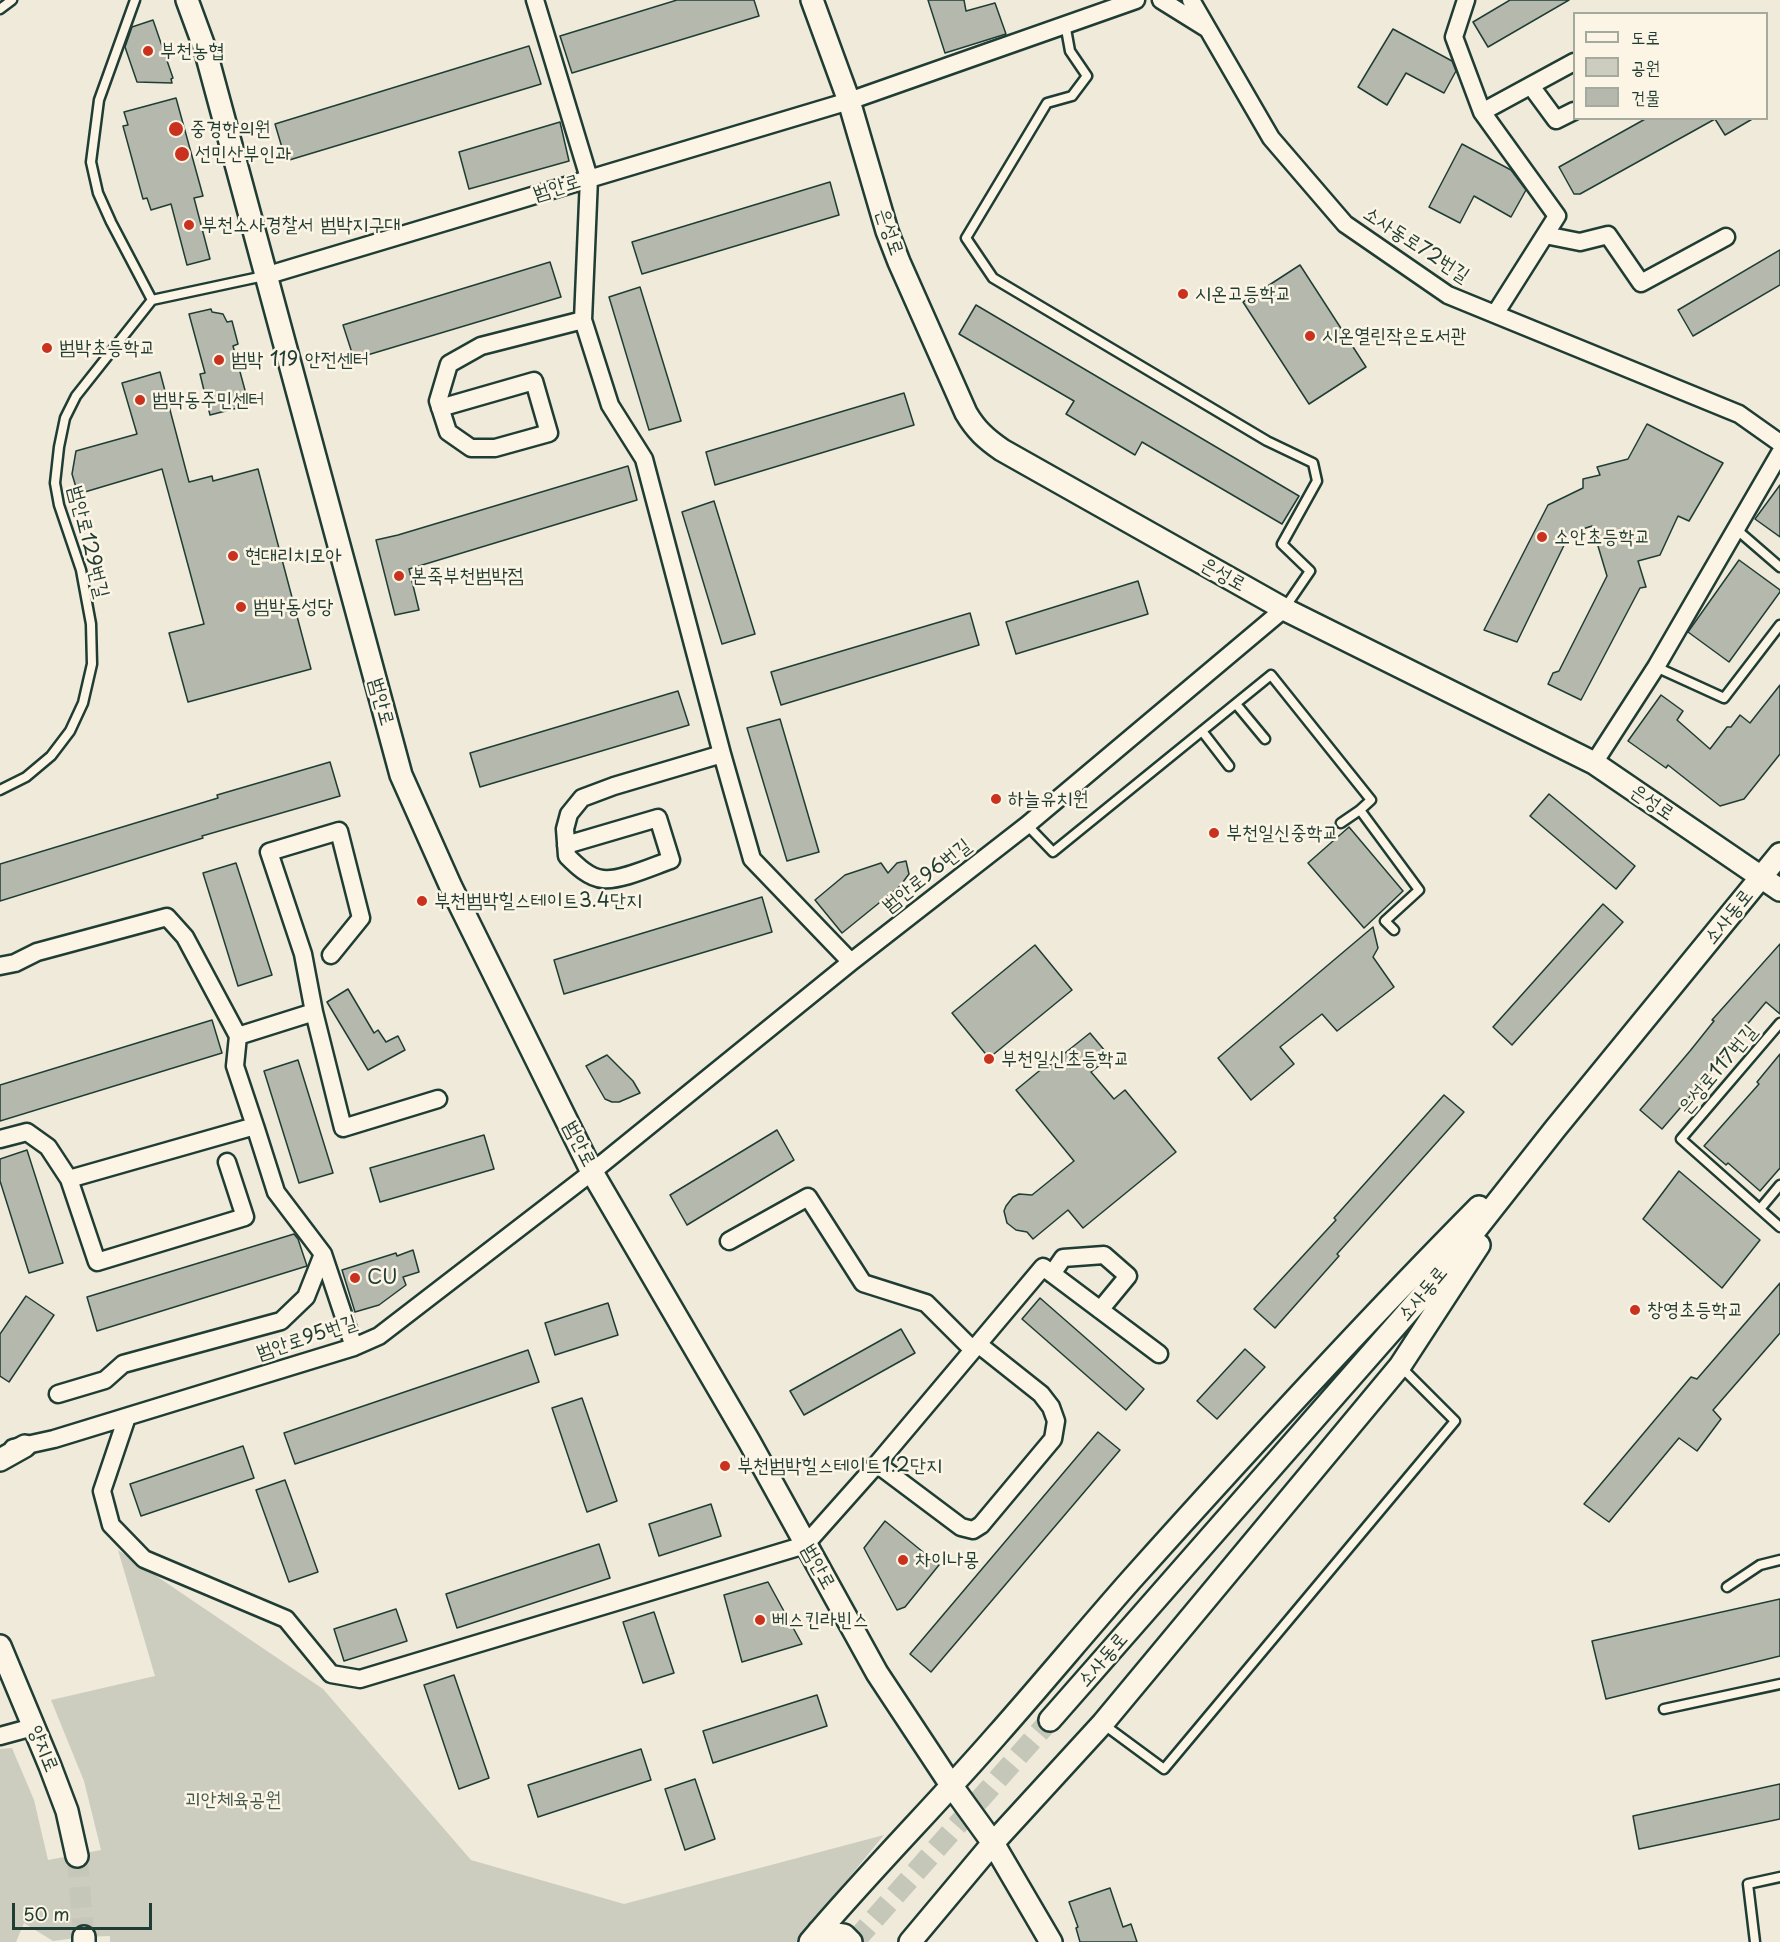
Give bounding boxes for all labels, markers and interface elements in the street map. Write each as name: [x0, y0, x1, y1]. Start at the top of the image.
legend: [1573, 12, 1768, 120]
text: 도로: [1631, 23, 1660, 50]
place label: 부천농협: [160, 39, 224, 63]
marker: 부천농협: [141, 44, 155, 58]
text: 공원: [1631, 53, 1660, 80]
text: 건물: [1631, 83, 1660, 110]
place label: 중경한의원: [190, 117, 270, 141]
marker: 중경한의원: [167, 120, 185, 138]
place label: 선민산부인과: [195, 142, 292, 166]
marker: 선민산부인과: [173, 145, 191, 163]
street label: 범안로: [530, 169, 584, 207]
street label: 소사동로72번길: [1358, 202, 1474, 288]
street label: 은성로: [870, 205, 908, 259]
place label: 부천소사경찰서 범박지구대: [201, 213, 401, 237]
marker: 부천소사경찰서 범박지구대: [182, 218, 196, 232]
place label: 시온고등학교: [1195, 282, 1292, 306]
marker: 시온고등학교: [1176, 287, 1190, 301]
place label: 시온열린작은도서관: [1322, 324, 1467, 348]
marker: 시온열린작은도서관: [1303, 329, 1317, 343]
place label: 범박초등학교: [59, 336, 156, 360]
marker: 범박초등학교: [40, 341, 54, 355]
place label: 범박 119 안전센터: [231, 348, 369, 372]
marker: 범박 119 안전센터: [212, 353, 226, 367]
place label: 범박동주민센터: [152, 388, 265, 412]
marker: 범박동주민센터: [133, 393, 147, 407]
street label: 범안로129번길: [62, 483, 114, 601]
place label: 소안초등학교: [1554, 525, 1651, 549]
marker: 소안초등학교: [1535, 530, 1549, 544]
place label: 현대리치모아: [245, 544, 342, 568]
marker: 현대리치모아: [226, 549, 240, 563]
street label: 은성로: [1196, 553, 1250, 597]
place label: 본죽부천범박점: [411, 564, 524, 588]
marker: 본죽부천범박점: [392, 569, 406, 583]
place label: 범박동성당: [253, 595, 333, 619]
marker: 범박동성당: [234, 600, 248, 614]
street label: 범안로: [363, 676, 399, 728]
street label: 은성로: [1625, 780, 1679, 826]
place label: 하늘유치원: [1008, 787, 1088, 811]
marker: 하늘유치원: [989, 792, 1003, 806]
place label: 부천일신중학교: [1226, 821, 1339, 845]
marker: 부천일신중학교: [1207, 826, 1221, 840]
street label: 범안로96번길: [878, 834, 976, 918]
street label: 소사동로: [1699, 884, 1759, 950]
place label: 부천범박힐스테이트3.4단지: [434, 889, 642, 913]
marker: 부천범박힐스테이트3.4단지: [415, 894, 429, 908]
street label: 은성로117번길: [1674, 1020, 1762, 1120]
place label: 부천일신초등학교: [1001, 1047, 1130, 1071]
marker: 부천일신초등학교: [982, 1052, 996, 1066]
street label: 범안로: [557, 1117, 601, 1171]
street label: 소사동로: [1393, 1262, 1453, 1326]
place label: CU: [367, 1266, 398, 1290]
marker: CU: [348, 1271, 362, 1285]
place label: 창영초등학교: [1647, 1298, 1744, 1322]
marker: 창영초등학교: [1628, 1303, 1642, 1317]
street label: 범안로95번길: [254, 1310, 360, 1366]
place label: 부천범박힐스테이트1.2단지: [737, 1454, 942, 1478]
marker: 부천범박힐스테이트1.2단지: [718, 1459, 732, 1473]
street label: 범안로: [796, 1540, 840, 1594]
place label: 차이나몽: [915, 1548, 979, 1572]
marker: 차이나몽: [896, 1553, 910, 1567]
place label: 베스킨라빈스: [772, 1608, 869, 1632]
marker: 베스킨라빈스: [753, 1613, 767, 1627]
street label: 소사동로: [1073, 1628, 1133, 1692]
street label: 양지로: [23, 1722, 63, 1776]
park label: 괴안체육공원: [185, 1788, 281, 1812]
scale bar: [15, 1891, 154, 1929]
text: 50 m: [23, 1900, 70, 1927]

